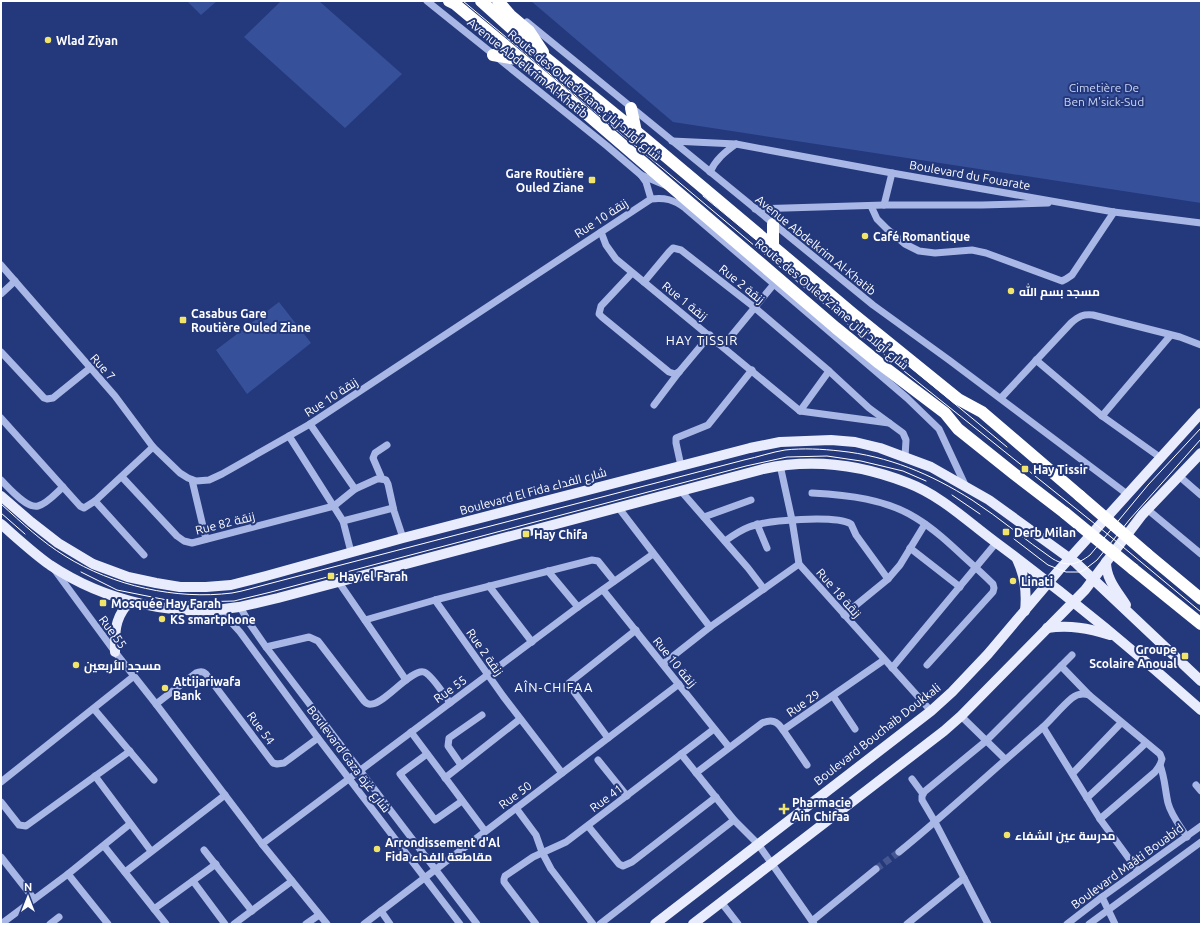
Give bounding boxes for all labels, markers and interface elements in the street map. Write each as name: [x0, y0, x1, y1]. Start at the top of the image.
street label: Avenue Abdelkrim Al-Khatib: [465, 15, 591, 121]
street label: Route des Ouled Ziane شارع أولاد زيان: [505, 26, 665, 164]
place label: Wlad Ziyan: [56, 34, 118, 47]
marker: Wlad Ziyan: [43, 35, 53, 45]
park label: Cimetière De Ben M'sick-Sud: [1064, 81, 1144, 108]
street label: Boulevard du Fouarate: [909, 158, 1031, 192]
place label: Gare Routière Ouled Ziane: [506, 167, 584, 194]
marker: Gare Routière Ouled Ziane: [587, 175, 597, 185]
street label: Avenue Abdelkrim Al-Khatib: [753, 192, 879, 298]
street label: Rue 10 زنقة: [572, 196, 631, 241]
place label: Café Romantique: [873, 230, 970, 243]
marker: Café Romantique: [860, 231, 870, 241]
street label: Route des Ouled Ziane شارع أولاد زيان: [752, 235, 912, 373]
street label: Rue 2 زنقة: [716, 262, 767, 307]
street label: Rue 1 زنقة: [659, 279, 710, 324]
place label: مسجد بسم الله: [1019, 283, 1100, 300]
marker: مسجد بسم الله: [1006, 286, 1016, 296]
place label: Casabus Gare Routière Ouled Ziane: [191, 307, 311, 334]
marker: Casabus Gare Routière Ouled Ziane: [178, 315, 188, 325]
district label: HAY TISSIR: [666, 333, 738, 347]
street label: Rue 7: [88, 351, 118, 383]
street label: Rue 10 زنقة: [302, 375, 361, 420]
place label: Hay Tissir: [1033, 463, 1088, 476]
marker: Hay Tissir: [1020, 464, 1030, 474]
street label: Boulevard El Fida شارع الفداء: [458, 465, 609, 519]
street label: Rue 82 زنقة: [194, 509, 256, 538]
place label: Derb Milan: [1014, 526, 1076, 539]
marker: Derb Milan: [1001, 527, 1011, 537]
place label: Hay Chifa: [534, 528, 588, 541]
marker: Hay Chifa: [521, 529, 531, 539]
street label: Rue 18 زنقة: [813, 566, 864, 621]
place label: Hay el Farah: [339, 570, 408, 583]
marker: Hay el Farah: [326, 571, 336, 581]
place label: Linati: [1021, 575, 1053, 588]
marker: Linati: [1008, 576, 1018, 586]
place label: Mosquée Hay Farah: [111, 597, 221, 610]
marker: Mosquée Hay Farah: [98, 598, 108, 608]
street label: Rue 55: [97, 613, 129, 651]
place label: KS smartphone: [170, 613, 256, 626]
marker: KS smartphone: [157, 614, 167, 624]
street label: Rue 2 زنقة: [463, 626, 506, 678]
street label: Rue 10 زنقة: [650, 634, 699, 690]
place label: Groupe Scolaire Anoual: [1089, 643, 1177, 670]
marker: Groupe Scolaire Anoual: [1180, 651, 1190, 661]
place label: مسجد الأربعين: [84, 659, 161, 674]
marker: مسجد الأربعين: [71, 660, 81, 670]
street label: Rue 55: [431, 673, 469, 705]
place label: Attijariwafa Bank: [173, 675, 241, 702]
district label: AÎN-CHIFAA: [515, 680, 593, 694]
street label: Boulevard Bouchaib Doukkali: [811, 680, 943, 787]
marker: Attijariwafa Bank: [160, 683, 170, 693]
street label: Rue 29: [784, 687, 822, 719]
street label: Boulevard Gaza شارع غزة: [303, 703, 393, 816]
street label: Rue 54: [245, 709, 278, 747]
street label: Rue 50: [496, 778, 534, 811]
street label: Rue 41: [587, 782, 625, 814]
place label: Pharmacie Ain Chifaa: [792, 796, 851, 823]
marker: Pharmacie Ain Chifaa: [779, 804, 789, 814]
street label: Boulevard Maâti Bouabid: [1068, 821, 1186, 911]
place label: مدرسة عين الشفاء: [1015, 829, 1115, 844]
marker: مدرسة عين الشفاء: [1002, 830, 1012, 840]
place label: Arrondissement d'Al Fida مقاطعة الفداء: [385, 836, 500, 863]
marker: Arrondissement d'Al Fida مقاطعة الفداء: [372, 844, 382, 854]
north arrow: [8, 877, 48, 917]
text: N: [24, 881, 32, 893]

